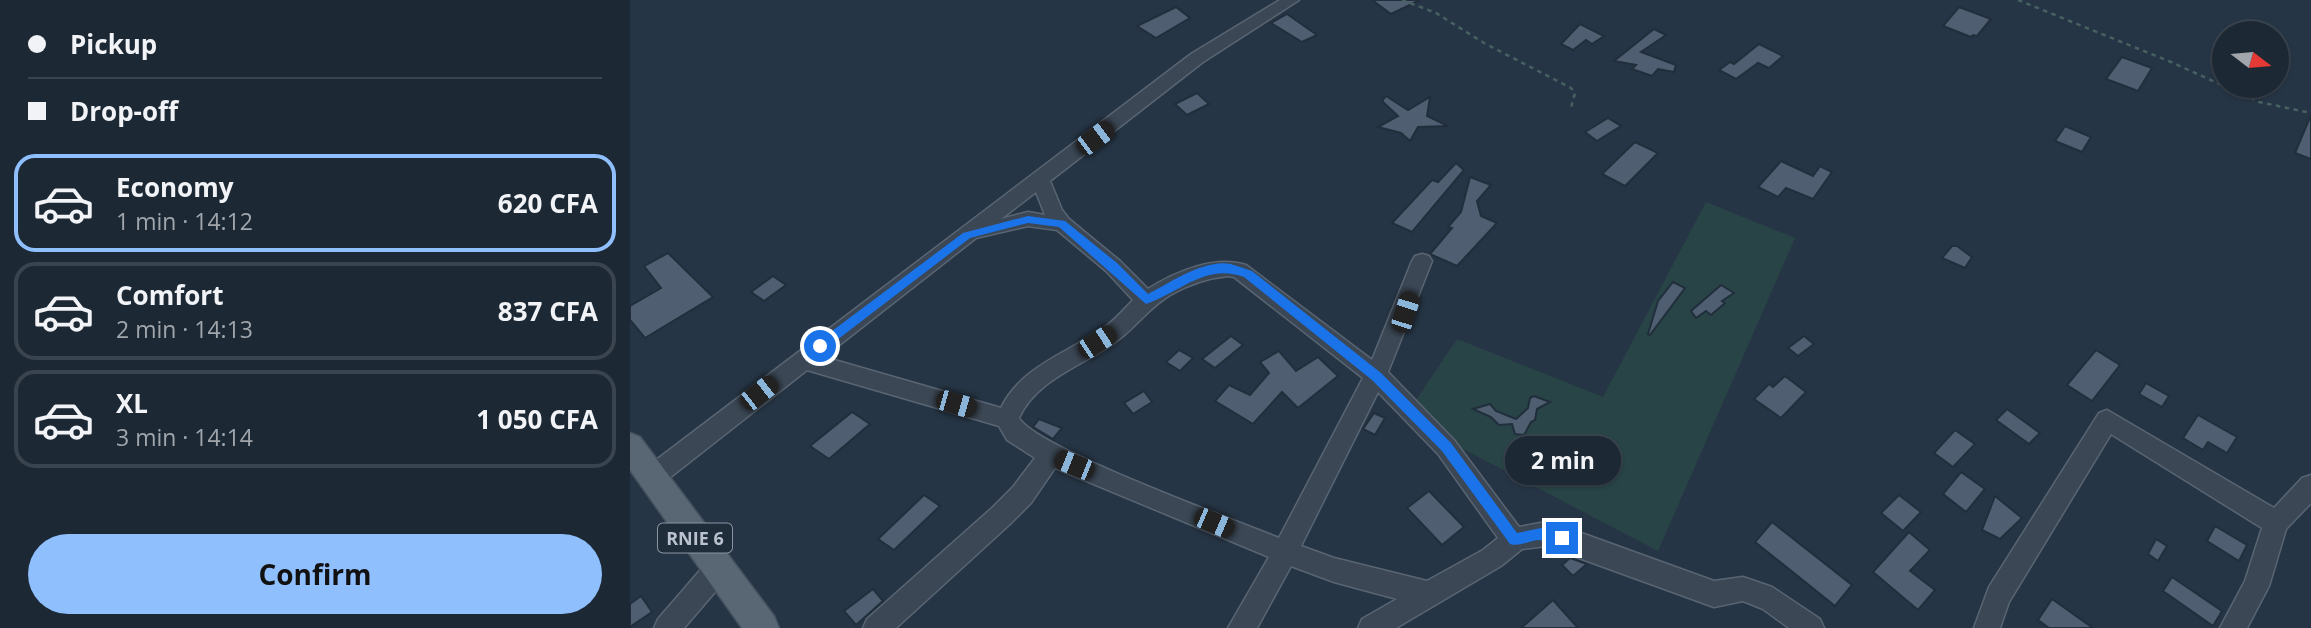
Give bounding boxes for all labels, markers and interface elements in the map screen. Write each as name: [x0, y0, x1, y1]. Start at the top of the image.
north arrow: [2212, 21, 2289, 98]
map controls: [2212, 21, 2289, 98]
text: Pickup: [70, 26, 157, 62]
text: Drop-off: [70, 93, 178, 129]
car: [1072, 117, 1119, 159]
text: Economy: [116, 169, 234, 205]
icon: car: [32, 172, 95, 235]
text: 620 CFA: [498, 185, 598, 221]
text: 1 min · 14:12: [116, 205, 253, 237]
text: Comfort: [116, 277, 223, 313]
icon: car: [32, 280, 95, 343]
car: [1389, 289, 1422, 335]
text: 837 CFA: [498, 293, 598, 329]
text: 2 min · 14:13: [116, 313, 253, 345]
car: [1074, 322, 1121, 362]
route start: [804, 330, 836, 362]
car: [736, 372, 783, 414]
text: XL: [116, 385, 148, 421]
icon: car: [32, 388, 95, 451]
car: [933, 388, 980, 420]
text: 1 050 CFA: [476, 401, 598, 437]
text: 3 min · 14:14: [116, 421, 253, 453]
callout: 2 min: [1504, 436, 1620, 486]
text: 2 min: [1531, 444, 1595, 476]
car: [1051, 447, 1098, 483]
car: [1191, 505, 1238, 541]
route end: [1546, 522, 1578, 554]
road number: RNIE 6: [658, 524, 732, 552]
button: Confirm: [28, 534, 602, 614]

